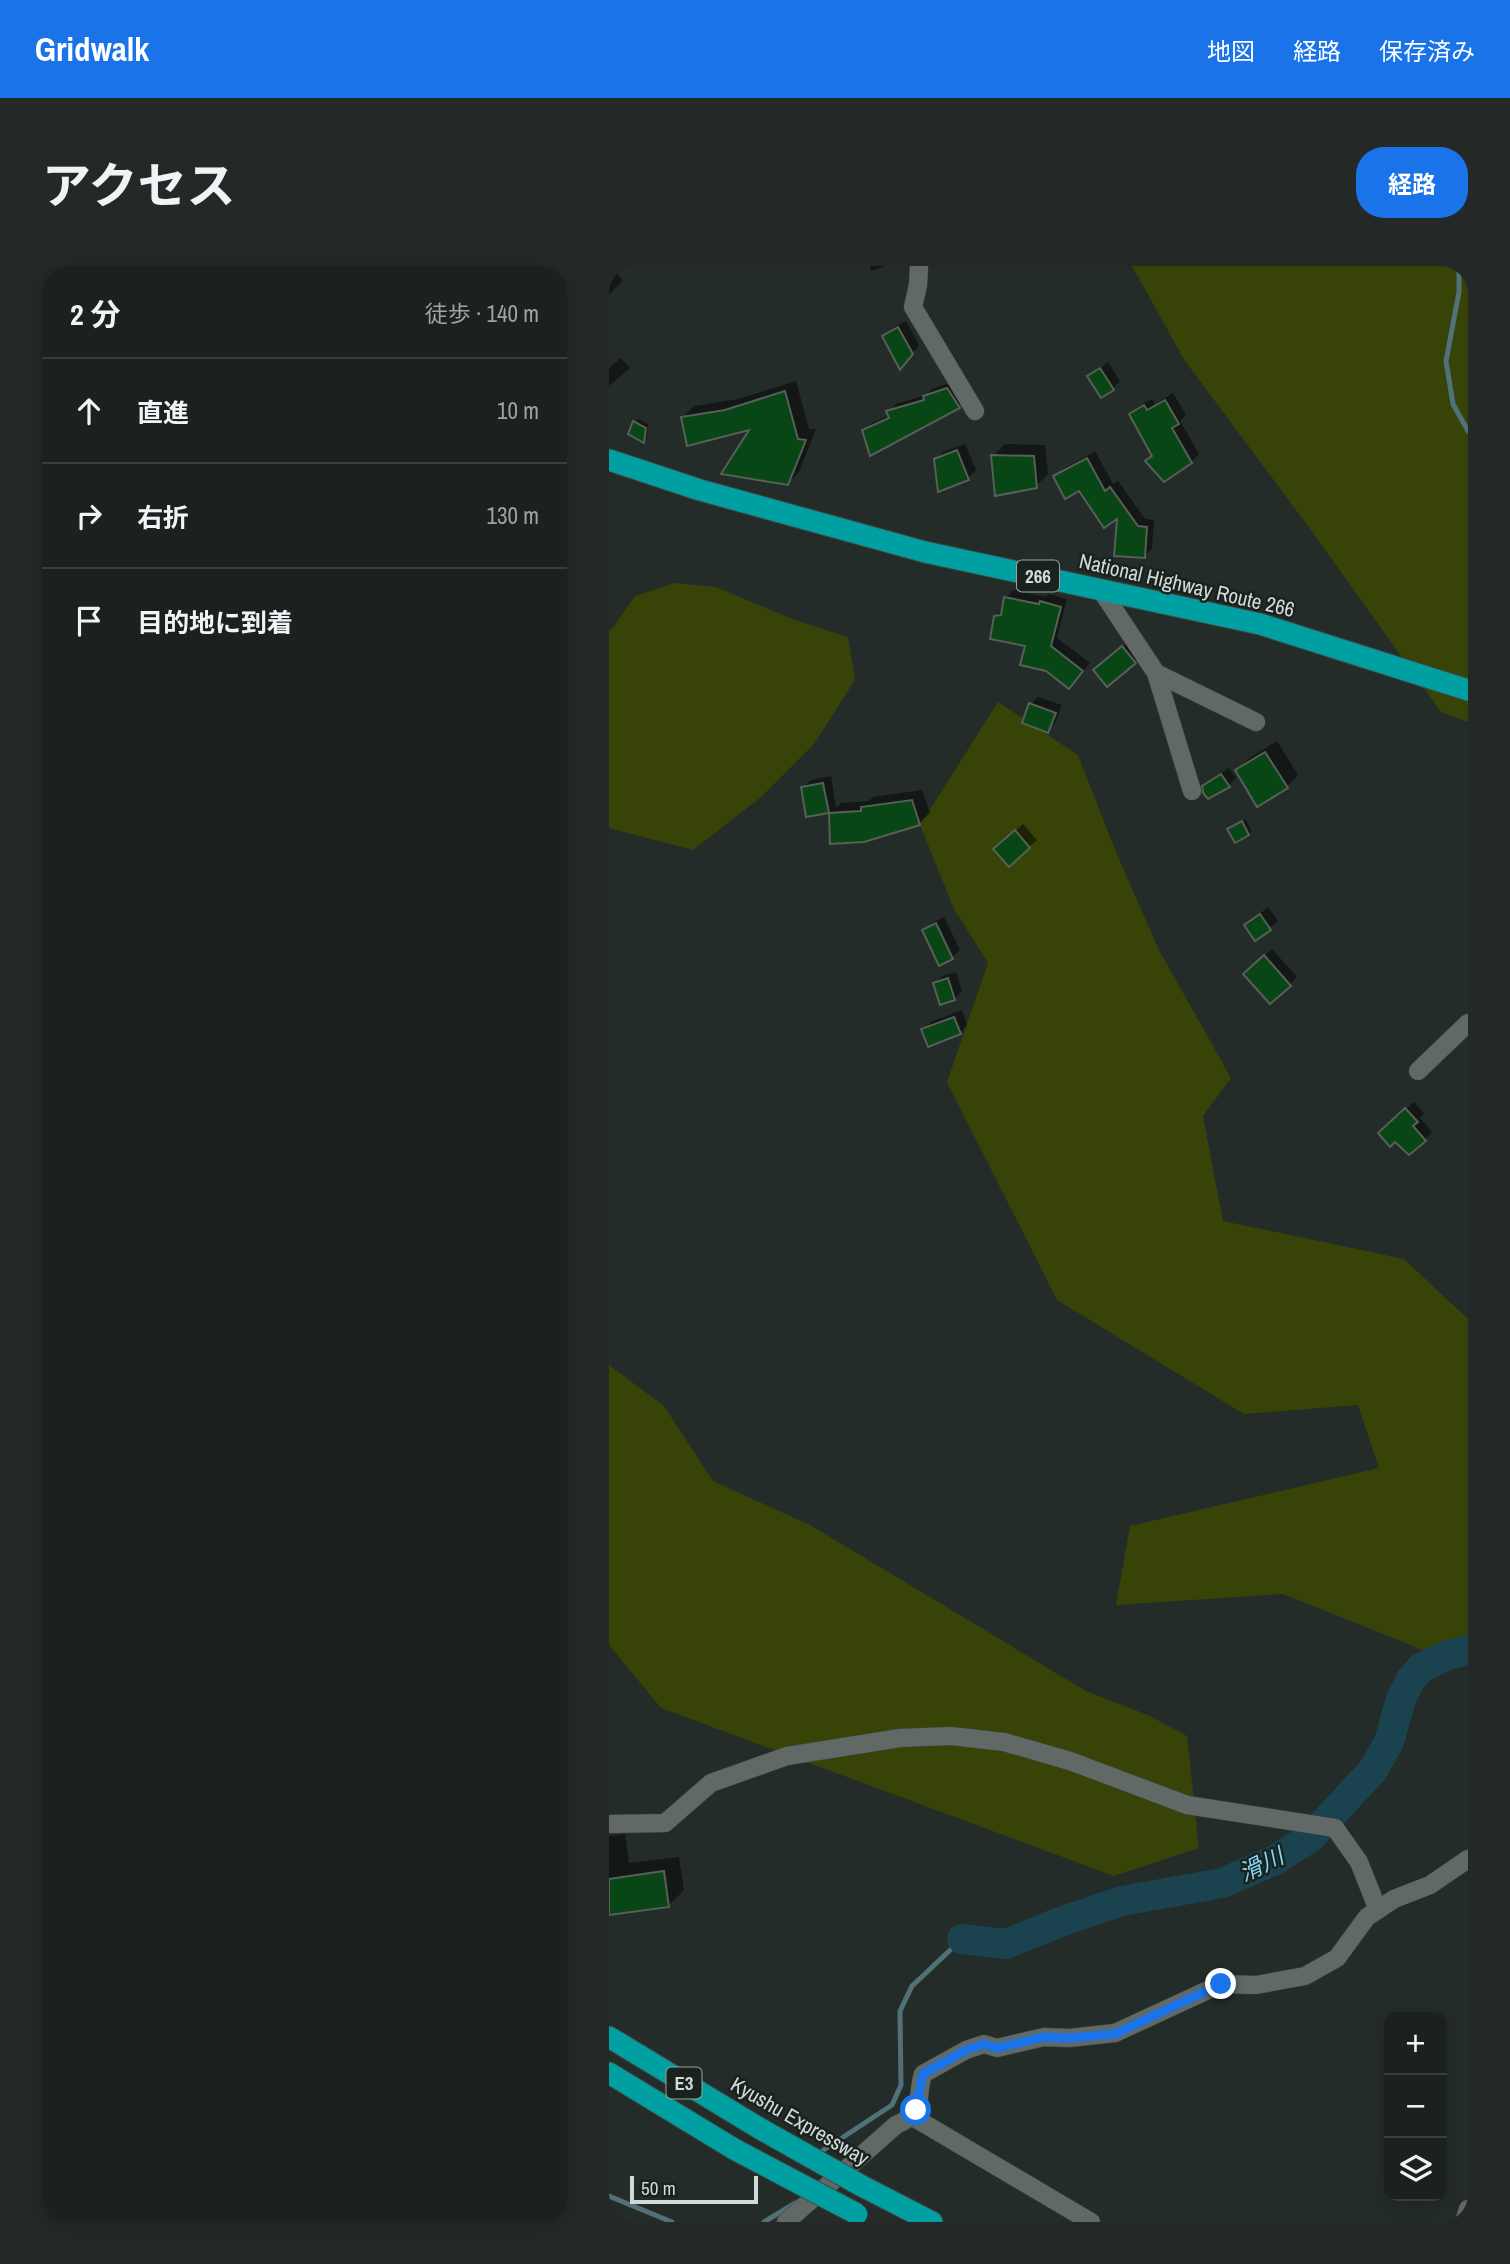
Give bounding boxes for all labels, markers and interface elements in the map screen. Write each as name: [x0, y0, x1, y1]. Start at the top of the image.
text: Gridwalk: [35, 27, 149, 71]
text: 地図: [1207, 35, 1255, 67]
text: 経路: [1293, 35, 1341, 67]
text: 保存済み: [1379, 35, 1475, 67]
button: 経路: [1356, 147, 1468, 218]
text: アクセス: [42, 152, 236, 218]
text: 2 分: [70, 294, 121, 334]
text: 徒歩 · 140 m: [425, 298, 539, 329]
icon: ahead: [70, 392, 108, 430]
text: 直進: [137, 395, 189, 430]
text: 10 m: [497, 395, 539, 426]
icon: right: [70, 497, 108, 535]
text: 右折: [137, 500, 189, 535]
text: 130 m: [487, 500, 539, 531]
street label: National Highway Route 266: [1076, 546, 1298, 624]
road number: 266: [1017, 560, 1059, 592]
icon: arrive: [70, 602, 108, 640]
text: 目的地に到着: [137, 605, 293, 640]
water label: 滑川: [1234, 1839, 1291, 1888]
route end: [1205, 1968, 1236, 1999]
map controls: [1384, 2012, 1447, 2201]
button: +: [1384, 2012, 1447, 2075]
road number: E3: [666, 2067, 701, 2098]
street label: Kyushu Expressway: [726, 2070, 875, 2173]
button: −: [1384, 2075, 1447, 2138]
route start: [900, 2094, 931, 2125]
button: layers: [1384, 2138, 1447, 2201]
scale bar: [630, 2173, 758, 2205]
text: 50 m: [641, 2175, 676, 2201]

